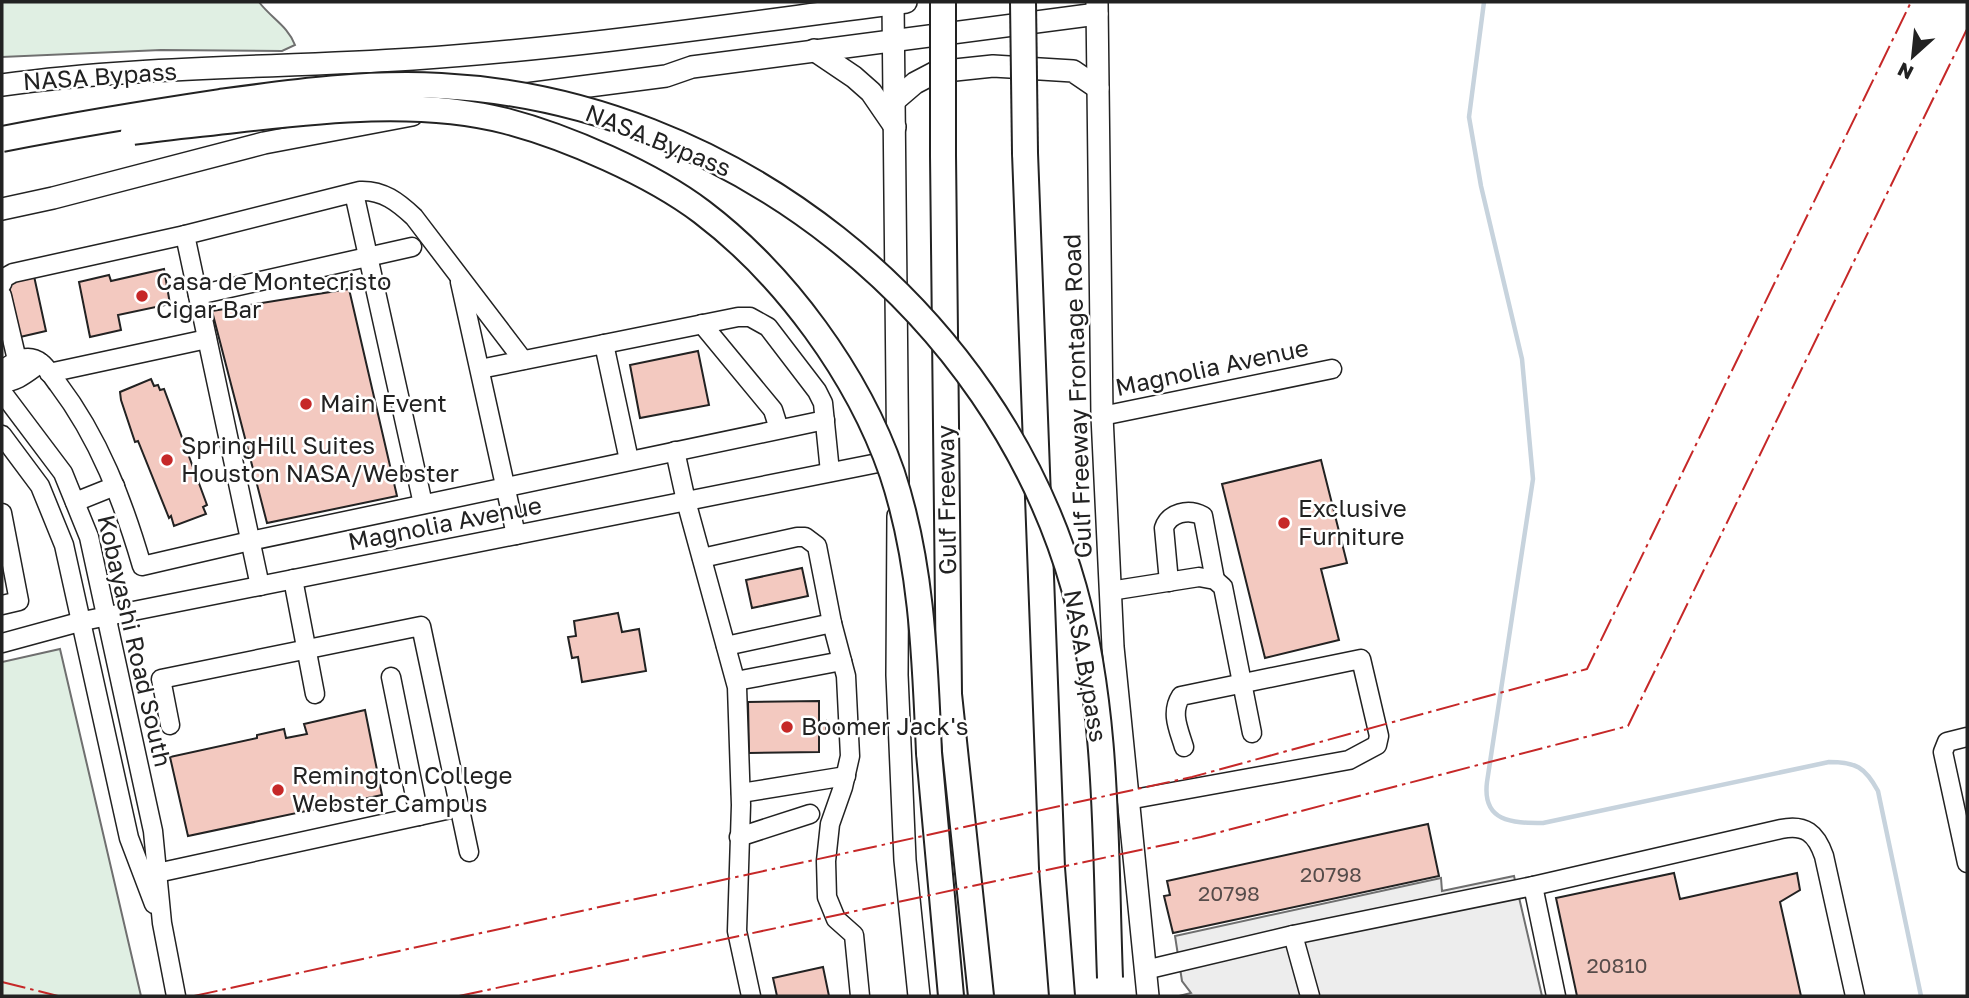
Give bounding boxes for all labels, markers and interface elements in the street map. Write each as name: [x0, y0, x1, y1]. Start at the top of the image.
north arrow: [1878, 21, 1948, 91]
street label: NASA Bypass: [22, 56, 178, 95]
text: N: [1893, 58, 1917, 85]
street label: NASA Bypass: [582, 97, 736, 182]
street label: Gulf Freeway Frontage Road: [1056, 233, 1097, 559]
place label: Casa de Montecristo Cigar Bar: [156, 266, 392, 323]
marker: Casa de Montecristo Cigar Bar: [134, 288, 150, 304]
street label: Magnolia Avenue: [1113, 332, 1311, 401]
place label: Main Event: [320, 388, 447, 417]
marker: Main Event: [298, 396, 314, 412]
street label: Gulf Freeway: [930, 425, 961, 575]
place label: SpringHill Suites Houston NASA/Webster: [181, 430, 459, 487]
marker: SpringHill Suites Houston NASA/Webster: [159, 452, 175, 468]
street label: Magnolia Avenue: [345, 490, 544, 556]
place label: Exclusive Furniture: [1298, 493, 1407, 550]
street label: Kobayashi Road South: [92, 512, 179, 770]
marker: Exclusive Furniture: [1276, 515, 1292, 531]
street label: NASA Bypass: [1059, 587, 1114, 744]
place label: Boomer Jack's: [801, 711, 968, 740]
marker: Boomer Jack's: [779, 719, 795, 735]
place label: Remington College Webster Campus: [292, 760, 512, 817]
marker: Remington College Webster Campus: [270, 782, 286, 798]
house number: 20798: [1300, 861, 1362, 887]
house number: 20798: [1198, 880, 1260, 906]
house number: 20810: [1586, 952, 1648, 978]

